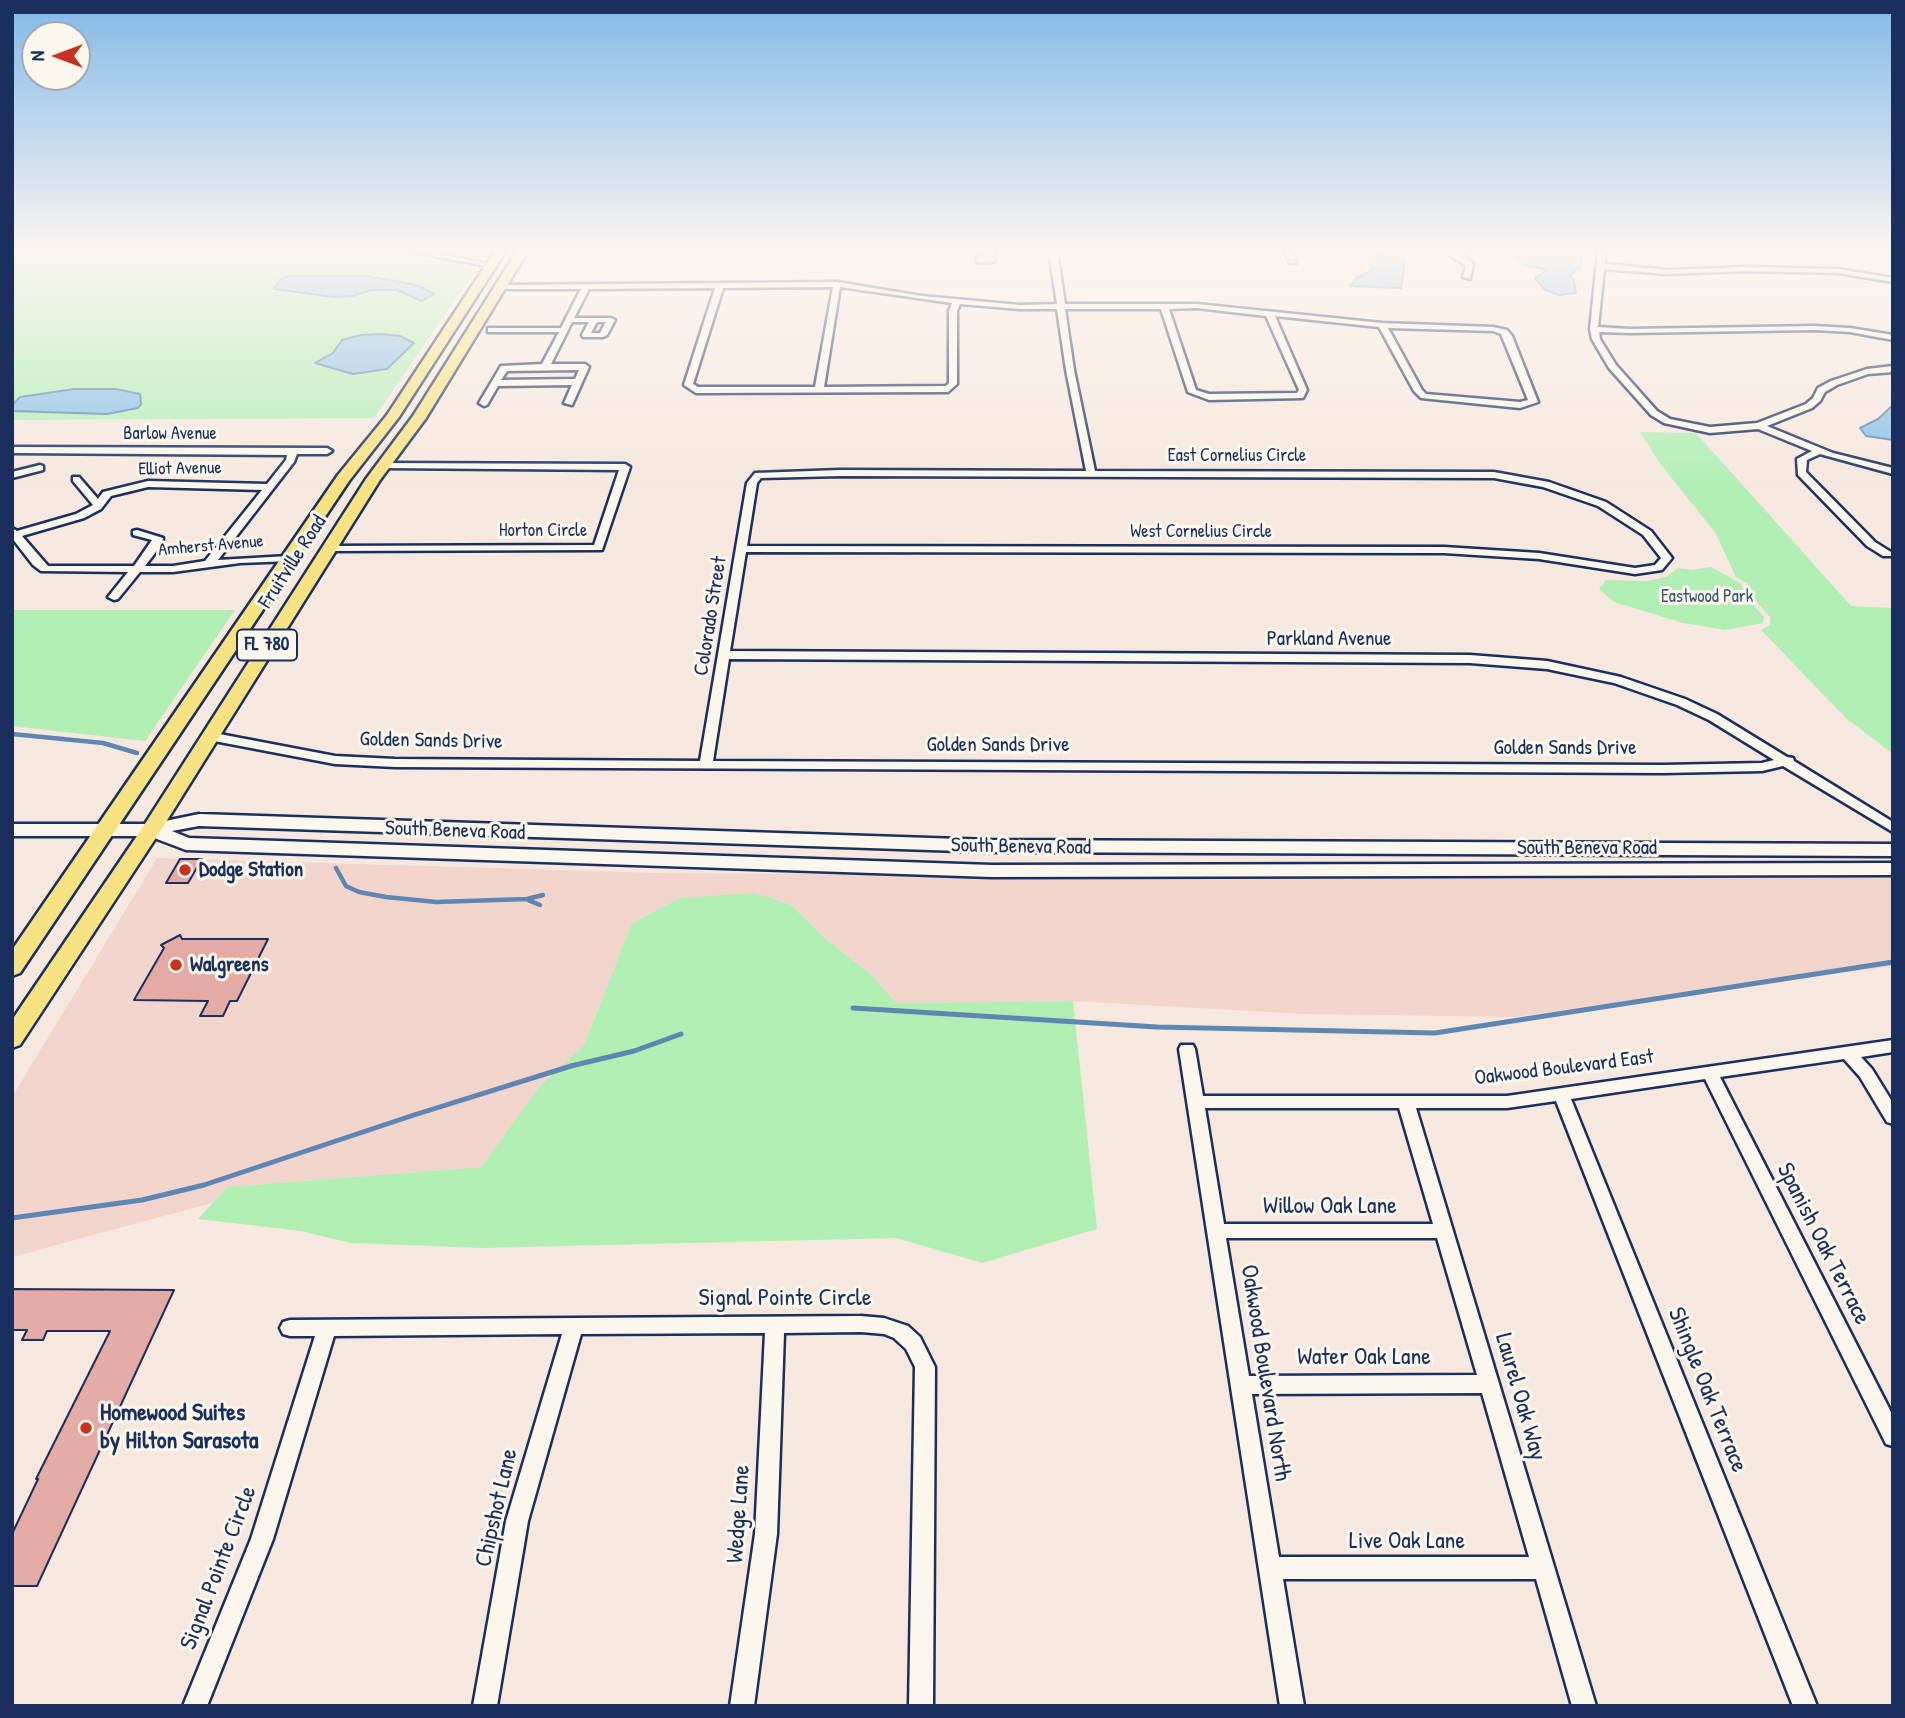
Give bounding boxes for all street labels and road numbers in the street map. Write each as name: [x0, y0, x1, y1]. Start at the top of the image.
street label: Barlow Avenue: [123, 423, 217, 445]
street label: East Cornelius Circle: [1168, 445, 1306, 467]
street label: Elliot Avenue: [138, 457, 222, 481]
street label: Fruitville Road: [254, 511, 332, 613]
street label: Horton Circle: [499, 520, 587, 542]
street label: West Cornelius Circle: [1130, 521, 1272, 543]
street label: Amherst Avenue: [157, 531, 265, 561]
street label: Colorado Street: [689, 554, 733, 678]
street label: Parkland Avenue: [1267, 626, 1391, 652]
road number: FL 780: [237, 630, 297, 660]
street label: Golden Sands Drive: [359, 727, 503, 755]
street label: Golden Sands Drive: [927, 732, 1069, 758]
street label: Golden Sands Drive: [1494, 735, 1636, 761]
street label: South Beneva Road: [385, 816, 525, 846]
street label: South Beneva Road: [951, 833, 1091, 861]
street label: South Beneva Road: [1517, 835, 1657, 861]
street label: Oakwood Boulevard East: [1473, 1045, 1655, 1091]
street label: Spanish Oak Terrace: [1770, 1158, 1876, 1330]
street label: Willow Oak Lane: [1263, 1193, 1397, 1221]
street label: Oakwood Boulevard North: [1234, 1263, 1296, 1483]
street label: Signal Pointe Circle: [698, 1285, 872, 1313]
street label: Shingle Oak Terrace: [1661, 1303, 1753, 1477]
street label: Laurel Oak Way: [1488, 1330, 1552, 1464]
street label: Water Oak Lane: [1297, 1344, 1431, 1372]
street label: Chipshot Lane: [469, 1446, 525, 1570]
street label: Wedge Lane: [721, 1464, 757, 1564]
street label: Signal Pointe Circle: [175, 1482, 263, 1654]
street label: Live Oak Lane: [1349, 1528, 1465, 1556]

